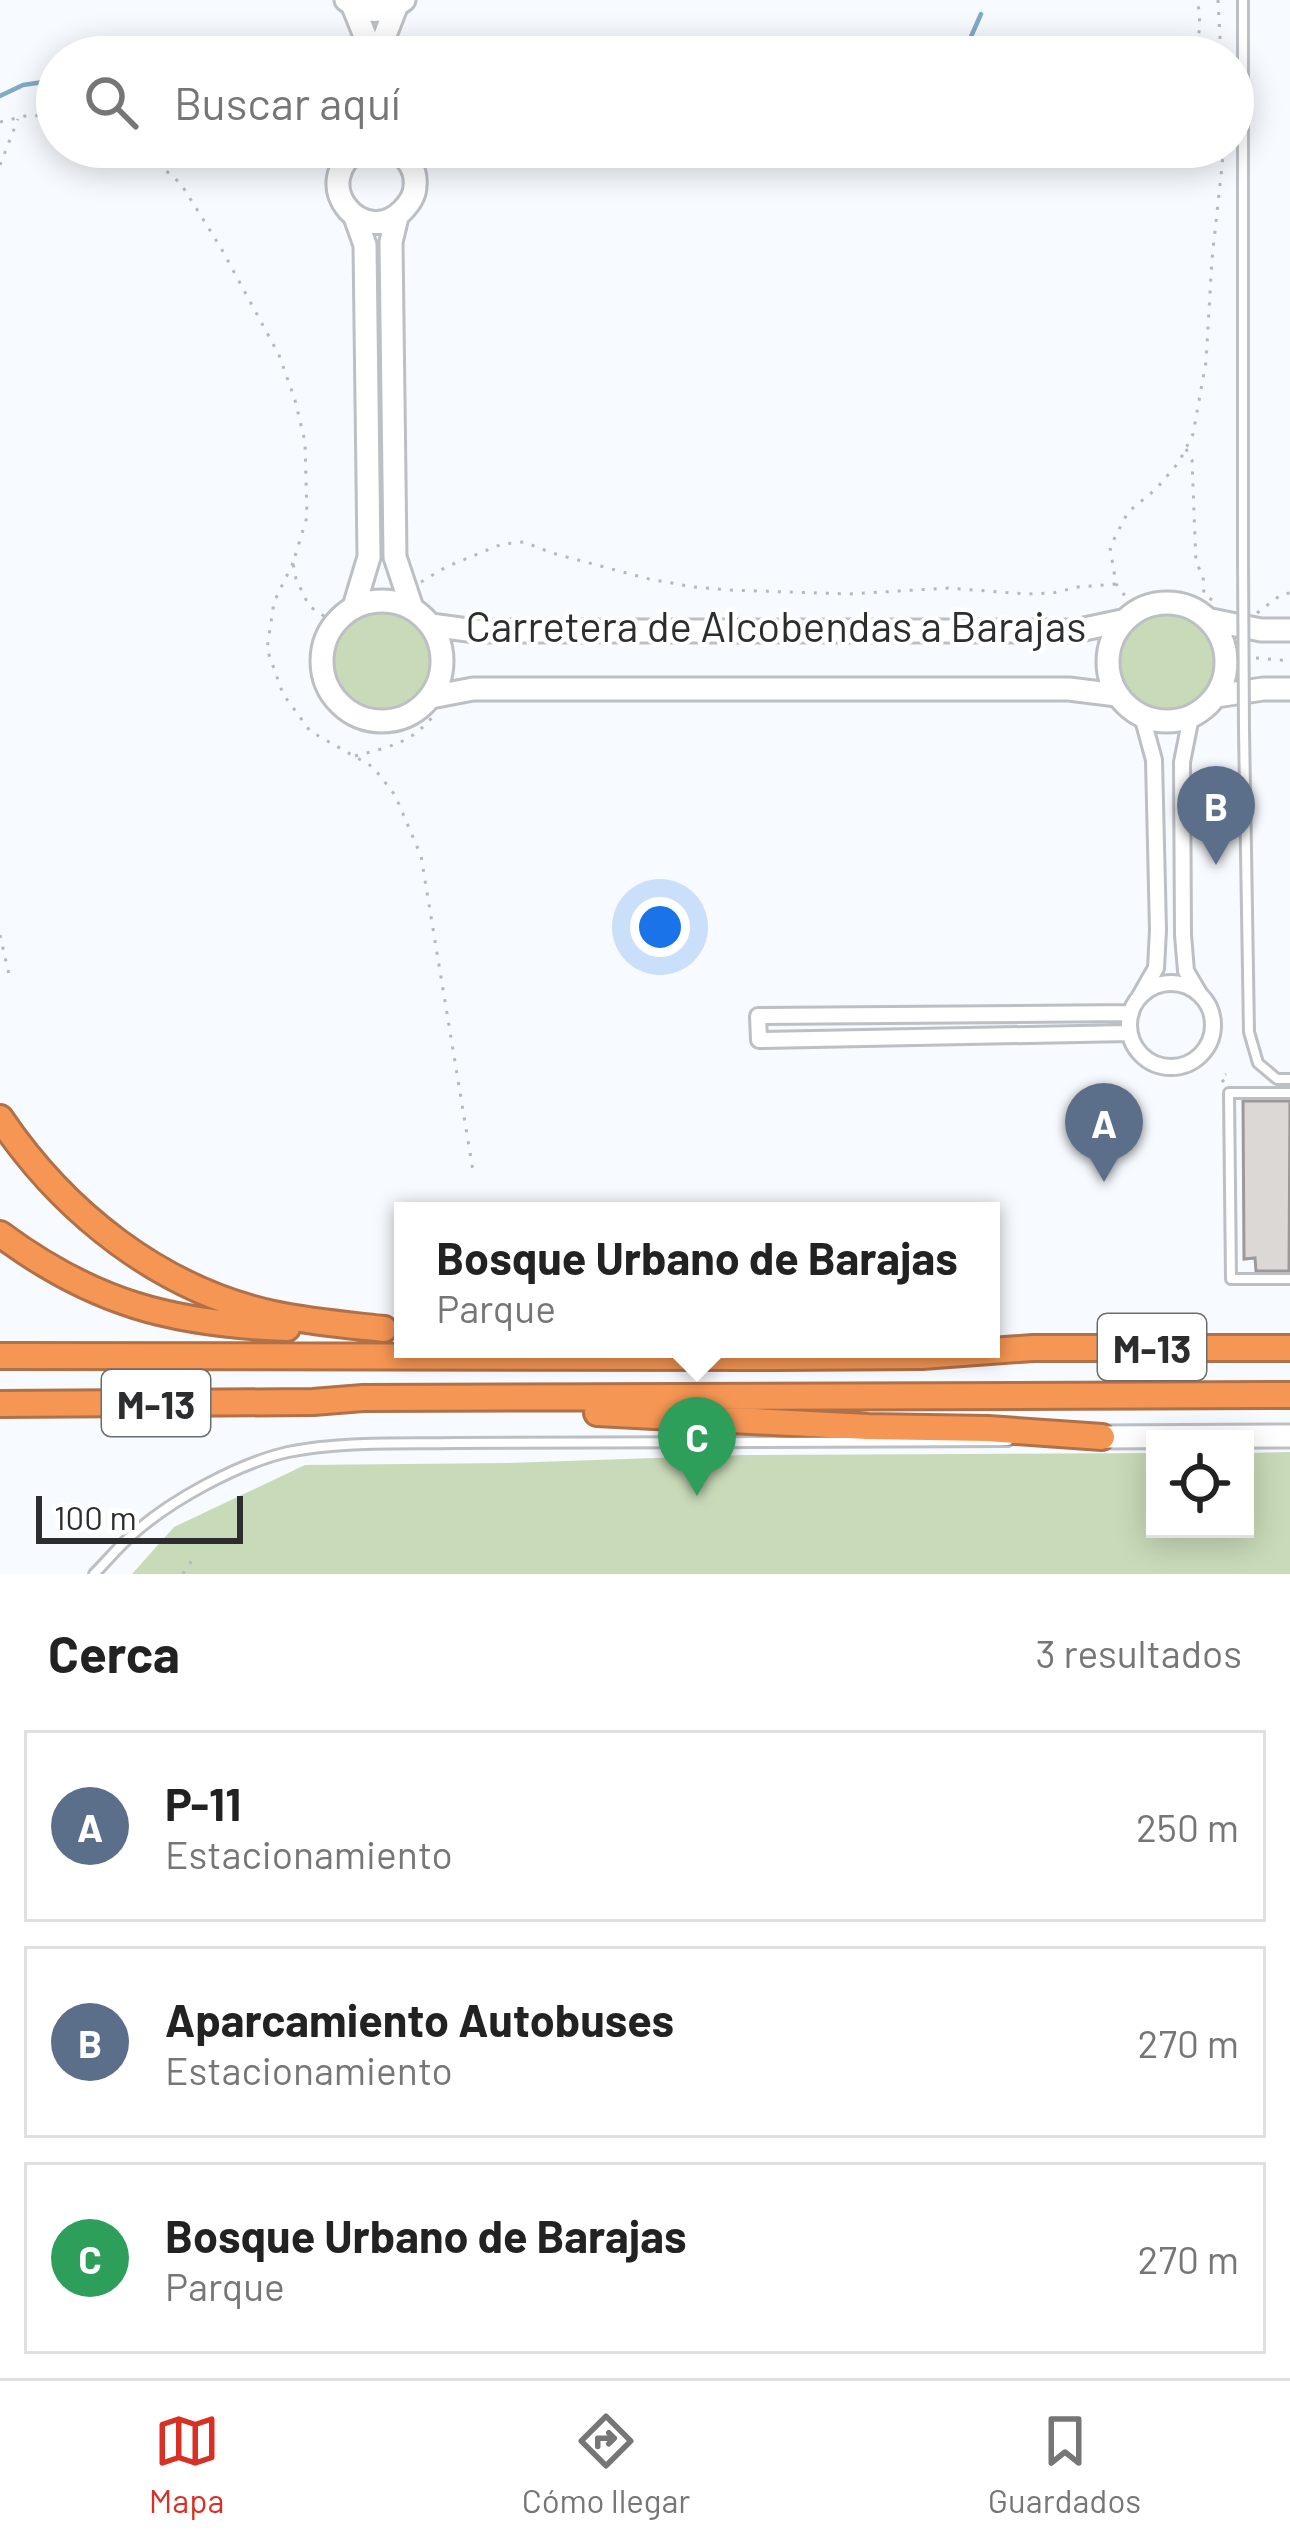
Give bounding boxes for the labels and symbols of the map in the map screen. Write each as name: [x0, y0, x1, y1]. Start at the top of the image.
street label: Carretera de Alcobendas a Barajas: [465, 600, 1087, 651]
pin: B: [1177, 766, 1255, 865]
your location: [630, 897, 690, 957]
pin: A: [1065, 1083, 1143, 1182]
road number: M-13: [1098, 1314, 1206, 1380]
road number: M-13: [102, 1370, 210, 1436]
pin: C: [658, 1397, 736, 1496]
scale bar: [36, 1490, 243, 1543]

